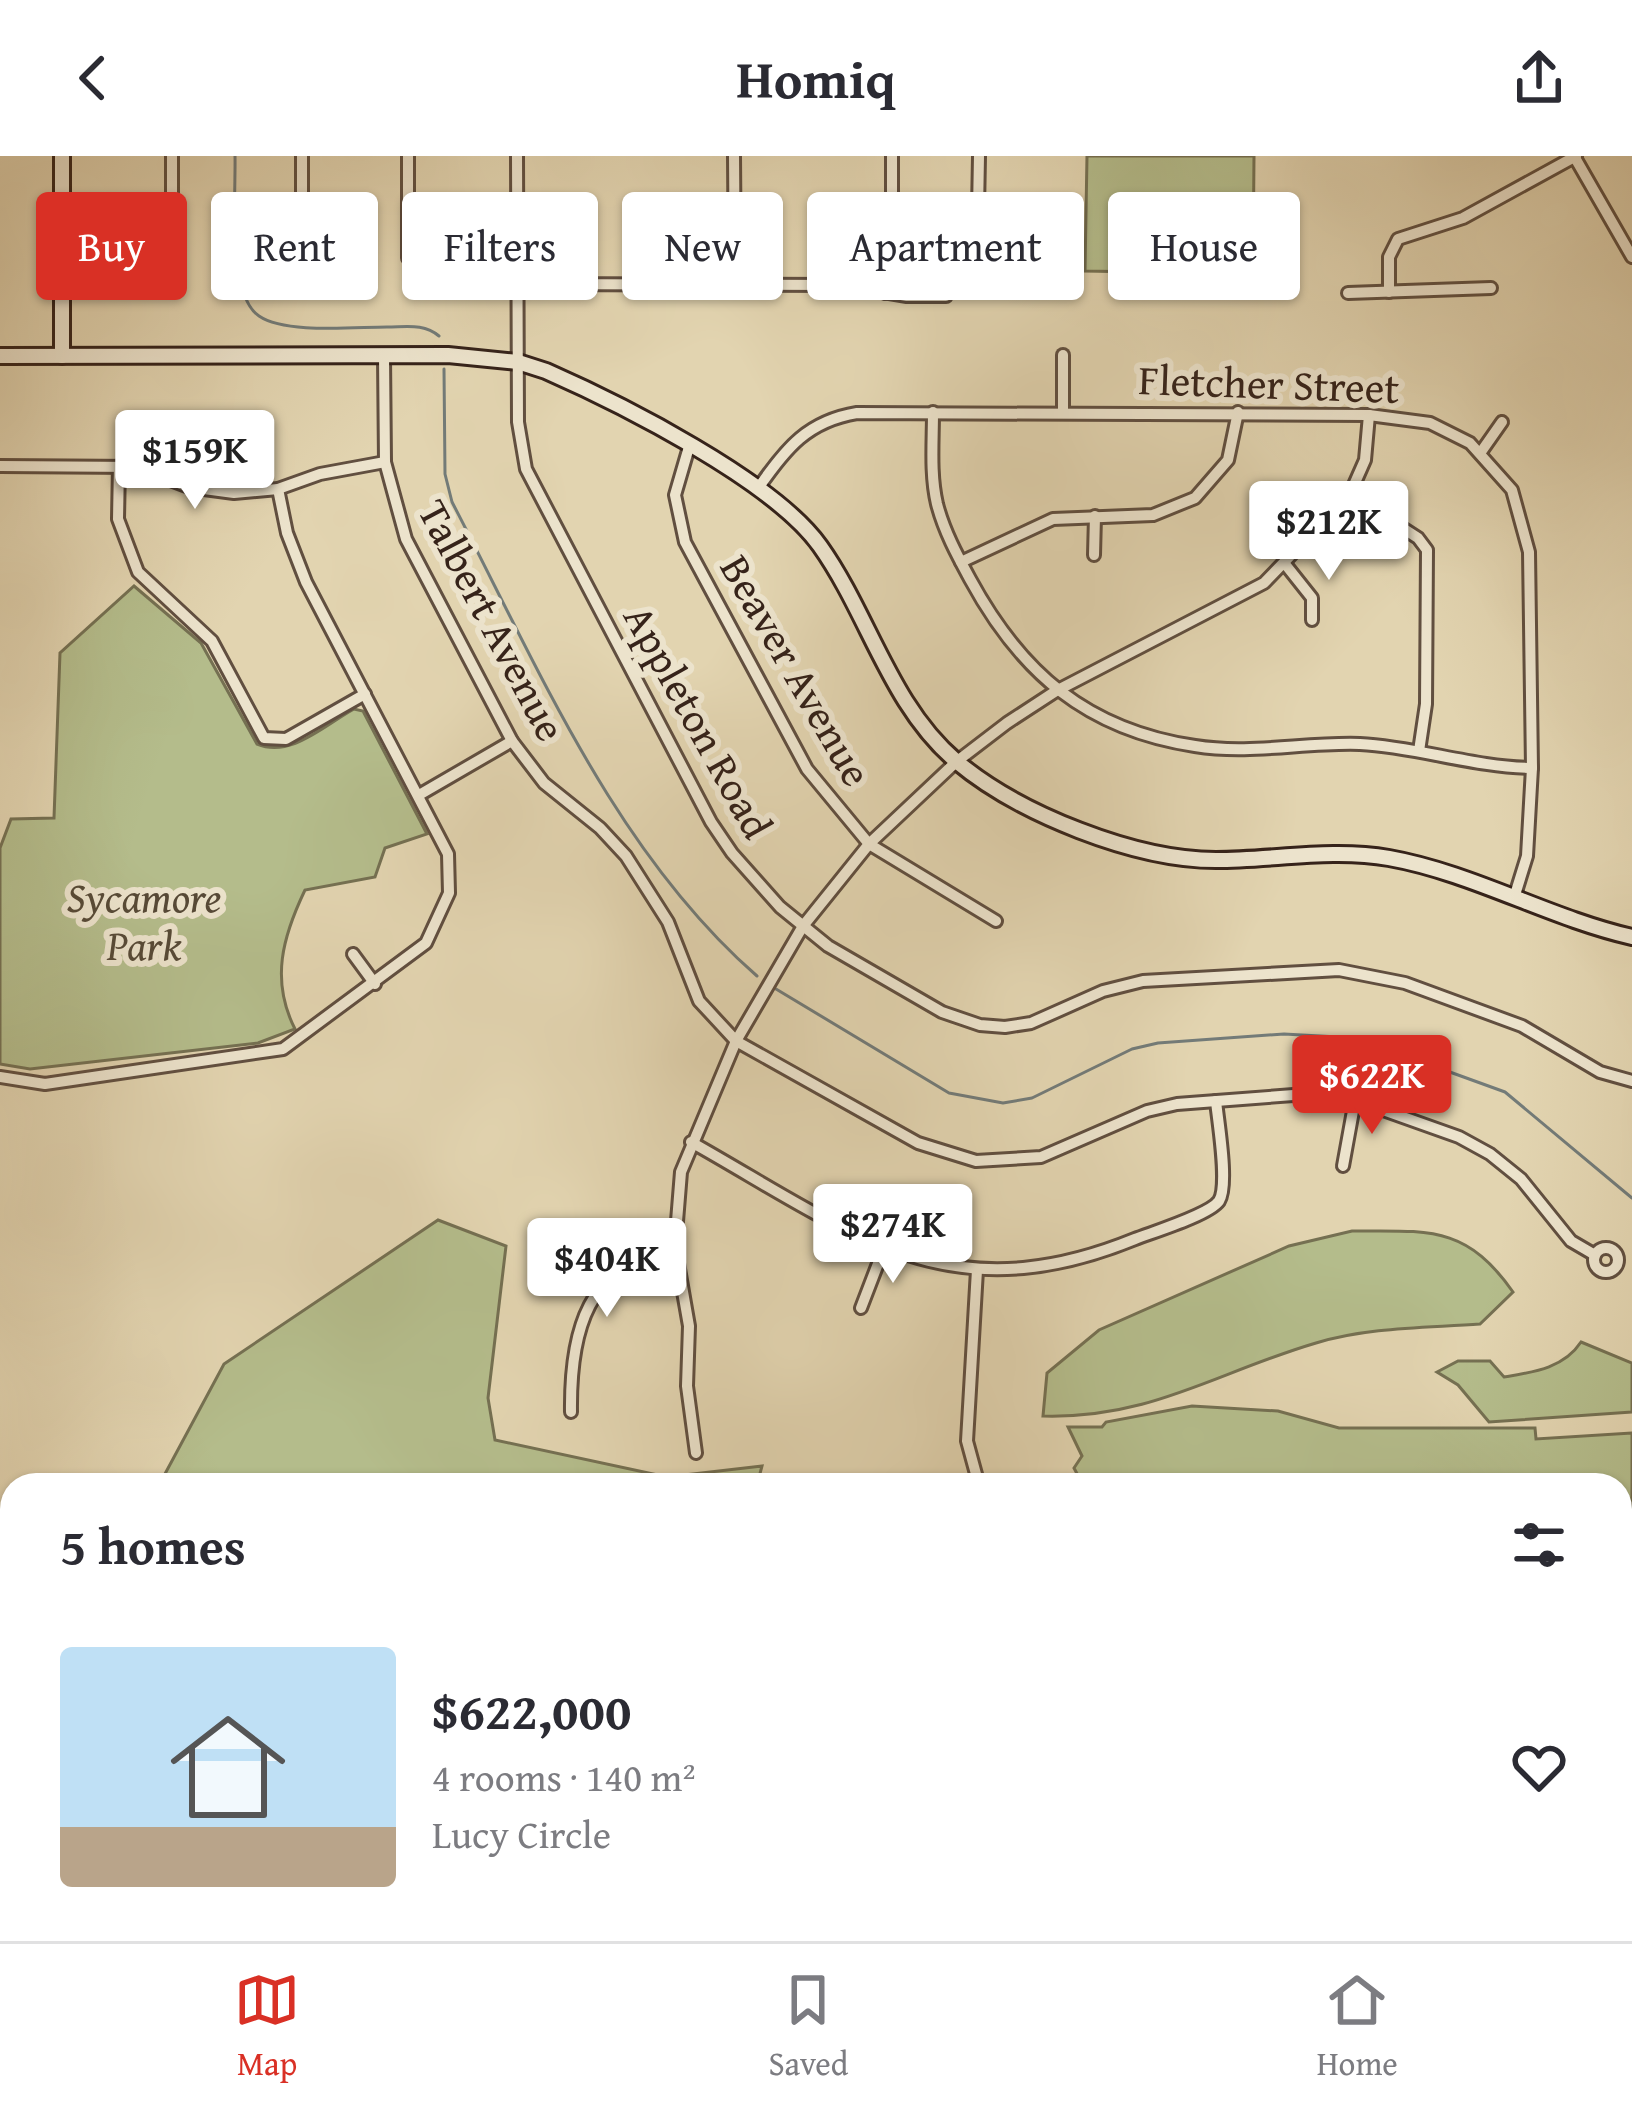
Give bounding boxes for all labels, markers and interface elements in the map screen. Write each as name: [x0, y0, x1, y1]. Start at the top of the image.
text: Homiq: [736, 39, 896, 118]
icon: back: [60, 45, 126, 111]
icon: share: [1506, 45, 1572, 111]
chip: Buy: [36, 192, 187, 300]
chip: Rent: [211, 192, 378, 300]
chip: Filters: [402, 192, 598, 300]
chip: New: [622, 192, 783, 300]
chip: Apartment: [807, 192, 1084, 300]
chip: House: [1108, 192, 1300, 300]
street label: Fletcher Street: [1138, 348, 1401, 418]
pin: $159K: [111, 410, 279, 512]
text: $159K: [142, 420, 248, 477]
pin: $212K: [1245, 481, 1413, 583]
street label: Talbert Avenue: [404, 488, 582, 752]
text: $212K: [1276, 491, 1382, 548]
street label: Beaver Avenue: [706, 543, 888, 797]
street label: Appleton Road: [609, 593, 789, 850]
park label: Sycamore Park: [67, 866, 221, 975]
pin: $622K: [1288, 1035, 1456, 1137]
text: $622K: [1319, 1045, 1425, 1102]
pin: $274K: [809, 1184, 977, 1286]
text: $274K: [840, 1194, 946, 1251]
pin: $404K: [523, 1218, 691, 1320]
text: $404K: [554, 1228, 660, 1285]
text: 5 homes: [60, 1508, 246, 1583]
icon: filters: [1506, 1512, 1572, 1578]
text: $622,000: [432, 1673, 631, 1748]
icon: home: [156, 1695, 300, 1839]
icon: heart: [1506, 1734, 1572, 1800]
text: 4 rooms · 140 m²: [432, 1748, 696, 1805]
text: Lucy Circle: [432, 1805, 611, 1862]
tab: Map: [234, 1967, 300, 2087]
tab: Saved: [768, 1967, 848, 2087]
tab: Home: [1317, 1967, 1398, 2087]

